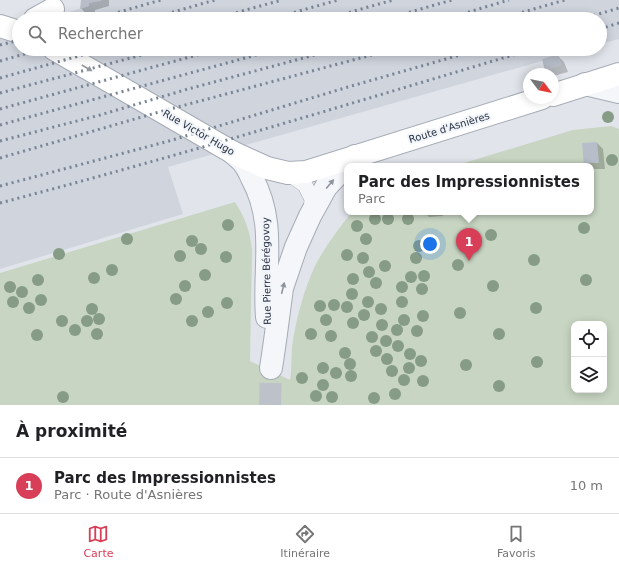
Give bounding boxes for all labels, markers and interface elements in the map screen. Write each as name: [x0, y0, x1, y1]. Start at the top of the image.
search box: [12, 12, 607, 56]
icon: search: [26, 23, 48, 45]
text: Rechercher: [58, 25, 143, 43]
one-way arrow: [82, 65, 93, 72]
north arrow: [523, 68, 559, 104]
street label: Rue Victor Hugo: [161, 107, 236, 157]
street label: Route d'Asnières: [407, 110, 491, 145]
popup: [344, 163, 594, 215]
text: Parc des Impressionnistes: [358, 173, 580, 191]
one-way arrow: [325, 179, 334, 189]
text: Parc: [358, 191, 386, 206]
street label: Rue Pierre Bérégovoy: [260, 217, 273, 325]
pin: 1: [456, 228, 482, 261]
your location: [420, 234, 440, 254]
one-way arrow: [280, 282, 286, 294]
map controls: [571, 321, 607, 393]
button: locate: [571, 321, 607, 357]
button: layers: [571, 357, 607, 393]
text: À proximité: [16, 421, 127, 441]
text: Parc des Impressionnistes: [54, 469, 276, 487]
text: 1: [24, 478, 34, 493]
text: 10 m: [570, 478, 603, 493]
text: Parc · Route d'Asnières: [54, 487, 203, 502]
tab: Carte: [83, 523, 113, 560]
tab: Itinéraire: [280, 523, 330, 560]
tab: Favoris: [497, 523, 536, 560]

